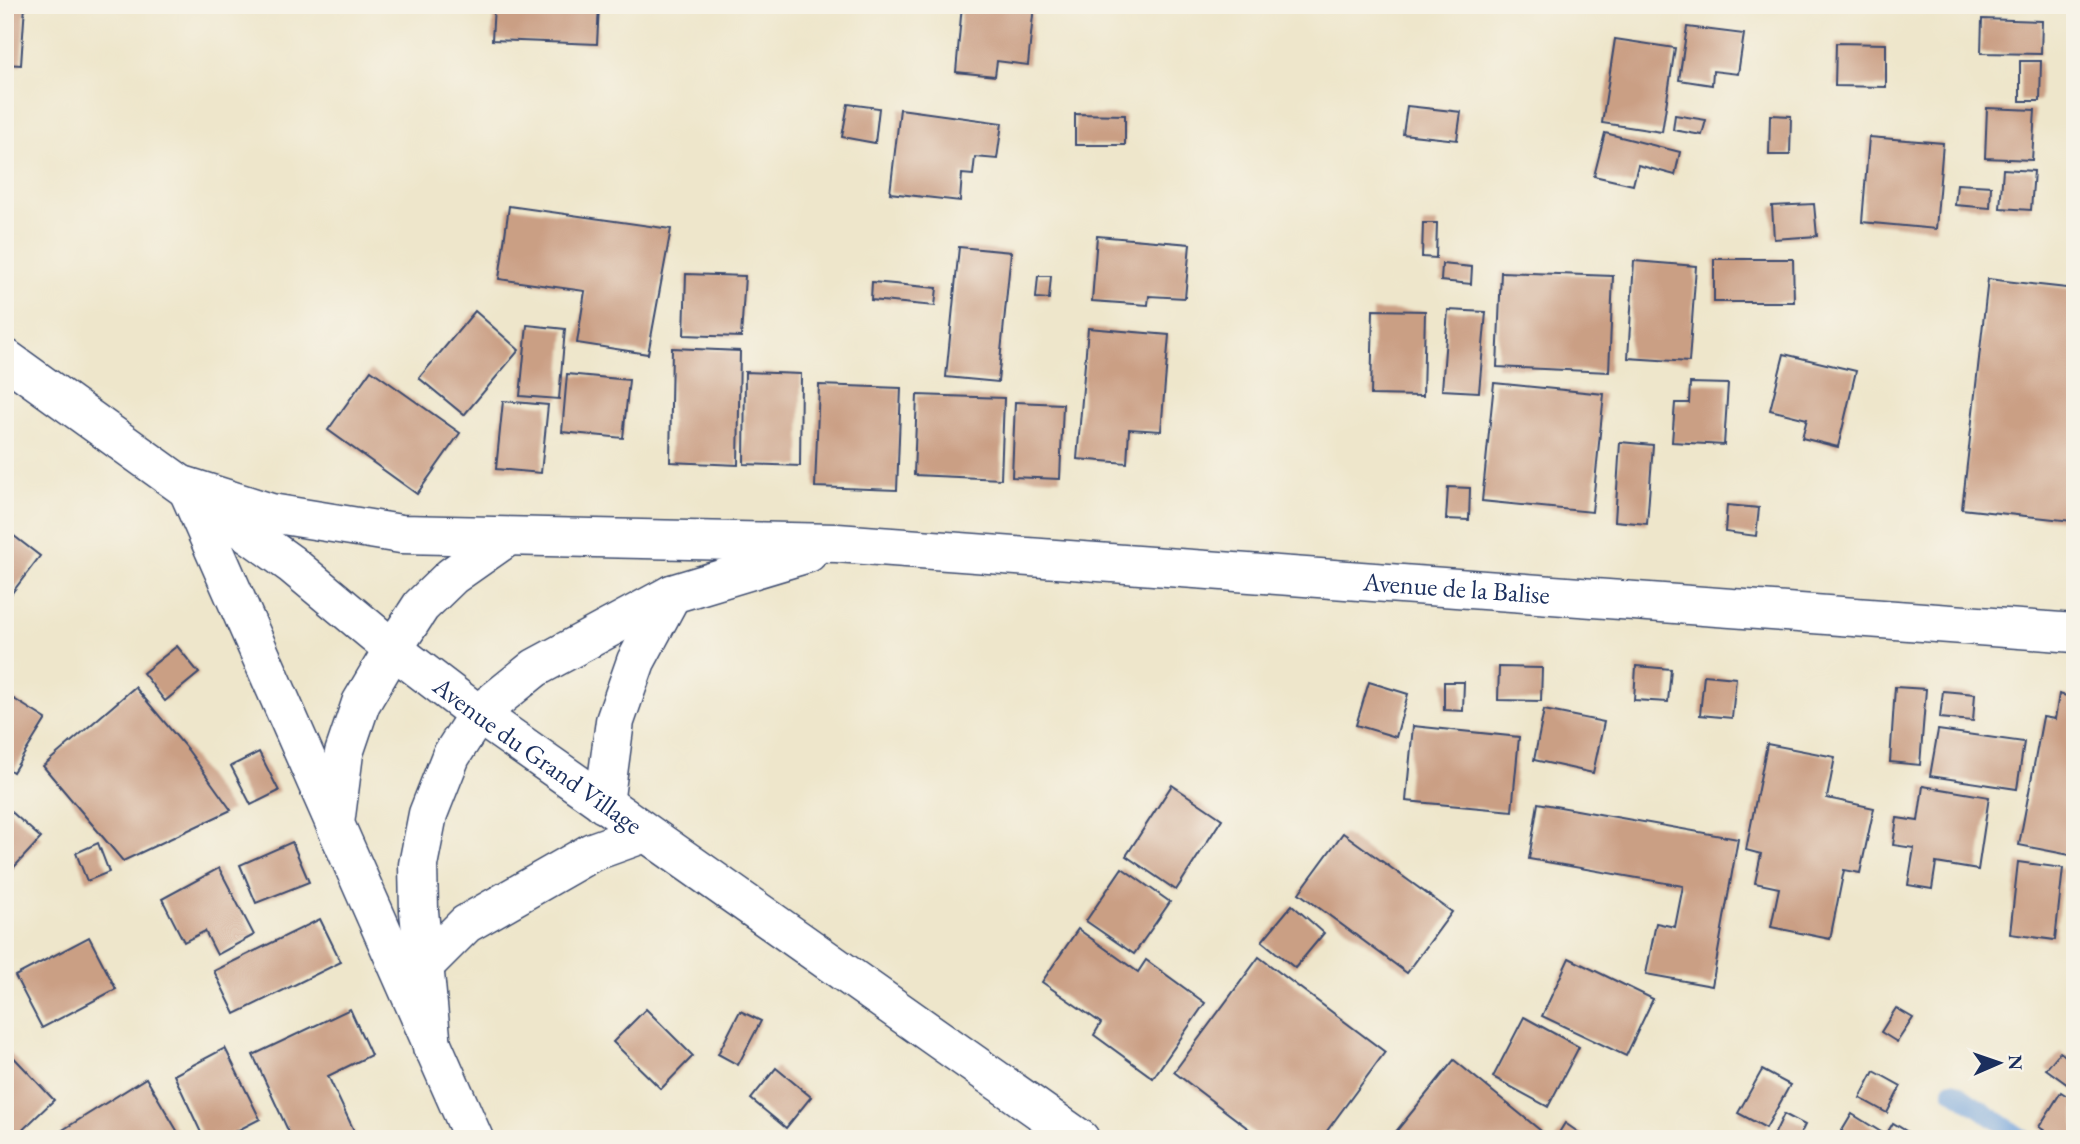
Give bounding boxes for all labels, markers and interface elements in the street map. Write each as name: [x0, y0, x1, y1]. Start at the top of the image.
street label: Avenue de la Balise: [1361, 564, 1551, 612]
street label: Avenue du Grand Village: [425, 668, 649, 842]
north arrow: [1965, 1028, 2035, 1098]
text: N: [2003, 1054, 2028, 1071]

